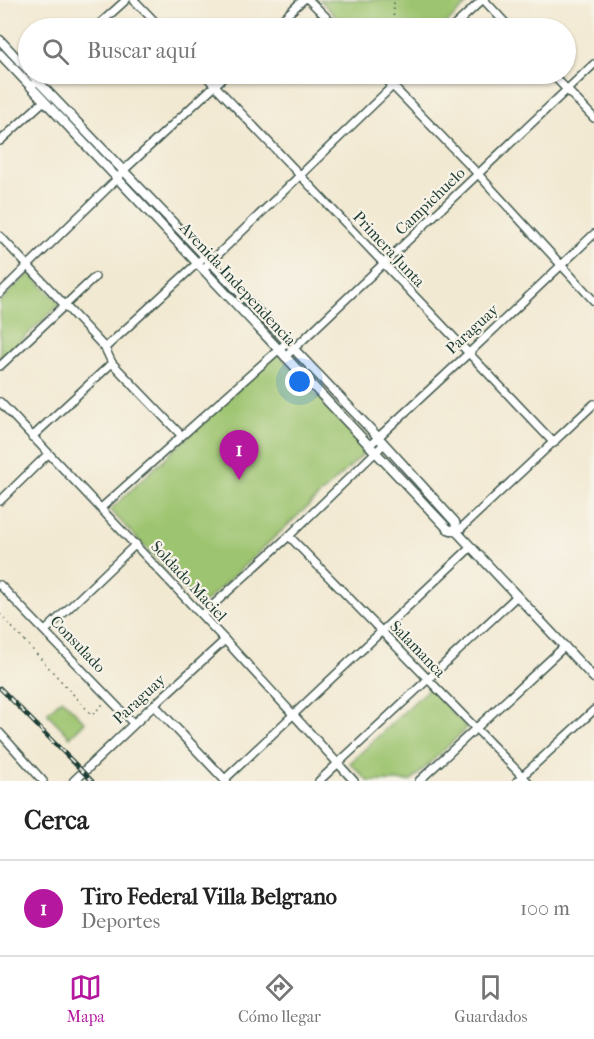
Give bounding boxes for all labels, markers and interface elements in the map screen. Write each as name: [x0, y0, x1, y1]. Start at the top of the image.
search box: [18, 18, 576, 84]
icon: search: [39, 35, 72, 68]
text: Buscar aquí: [87, 38, 196, 64]
street label: Campichuelo: [391, 163, 469, 239]
street label: Primera Junta: [349, 207, 429, 291]
street label: Avenida Independencia: [175, 218, 301, 350]
street label: Paraguay: [442, 300, 502, 358]
your location: [285, 367, 314, 396]
pin: 1: [220, 430, 258, 480]
street label: Soldado Maciel: [147, 537, 231, 626]
street label: Consulado: [46, 612, 110, 676]
street label: Salamanca: [386, 617, 450, 682]
street label: Paraguay: [109, 670, 169, 728]
text: Cerca: [24, 805, 89, 836]
text: Tiro Federal Villa Belgrano: [81, 884, 337, 910]
text: 1: [40, 897, 47, 920]
text: 100 m: [520, 897, 570, 920]
text: Deportes: [81, 910, 160, 933]
tab: Mapa: [67, 971, 105, 1026]
tab: Cómo llegar: [238, 971, 321, 1026]
tab: Guardados: [454, 971, 527, 1026]

